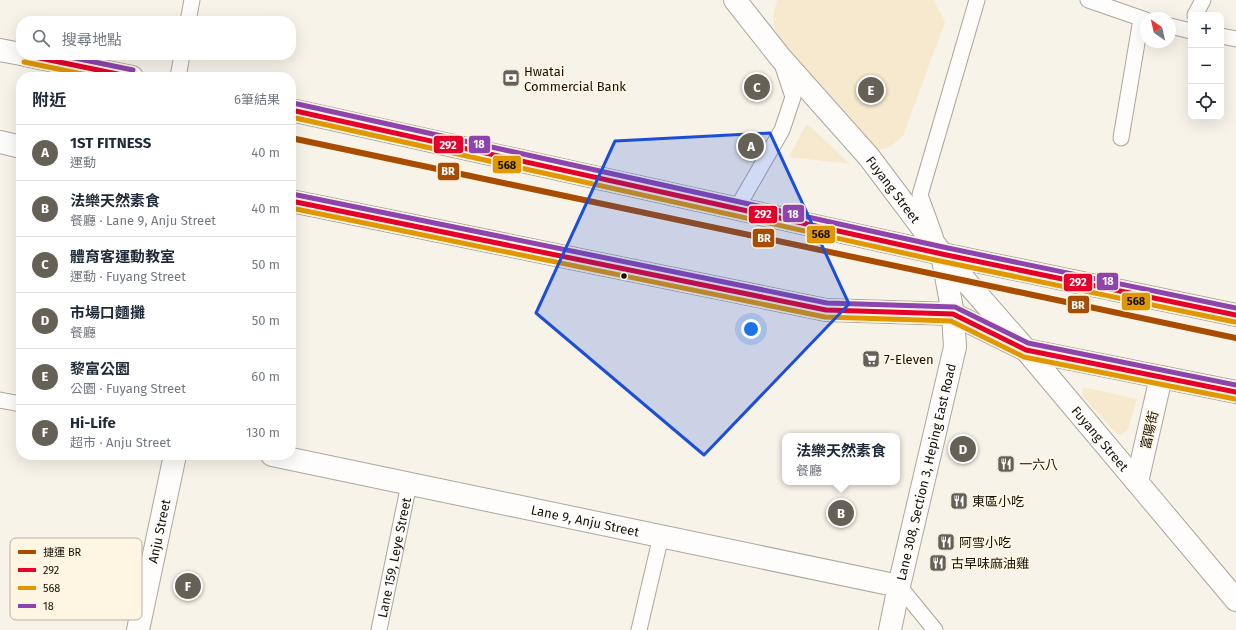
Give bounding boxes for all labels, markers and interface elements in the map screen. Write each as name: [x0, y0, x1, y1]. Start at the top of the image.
north arrow: [1140, 12, 1176, 48]
map controls: [1188, 12, 1224, 120]
button: +: [1188, 12, 1224, 48]
search box: [16, 16, 296, 60]
icon: search: [30, 27, 52, 49]
text: 搜尋地點: [62, 31, 122, 49]
button: −: [1188, 48, 1224, 84]
place label: Hwatai Commercial Bank: [524, 64, 626, 94]
bank icon: Hwatai Commercial Bank: [501, 68, 521, 88]
pin: C: [744, 72, 770, 102]
pin: E: [858, 75, 884, 105]
button: locate: [1188, 84, 1224, 120]
text: 附近: [32, 90, 66, 111]
text: 6筆結果: [234, 92, 280, 107]
pin: A: [738, 131, 764, 161]
text: 1ST FITNESS: [70, 134, 151, 152]
line badge: 292: [433, 135, 464, 154]
line badge: 18: [468, 135, 491, 154]
text: 18: [473, 138, 485, 151]
text: 292: [439, 139, 457, 152]
text: A: [41, 145, 49, 160]
text: 40 m: [251, 145, 280, 160]
street label: Fuyang Street: [863, 153, 923, 226]
text: 運動: [70, 155, 96, 170]
line badge: 568: [492, 155, 522, 174]
text: 568: [498, 159, 517, 172]
line badge: BR: [437, 162, 460, 181]
text: BR: [441, 165, 455, 178]
text: 法樂天然素食: [70, 192, 160, 210]
text: B: [41, 201, 49, 216]
text: 40 m: [251, 201, 280, 216]
line badge: 18: [782, 204, 805, 223]
line badge: 292: [748, 205, 778, 224]
text: 292: [754, 208, 772, 221]
text: 18: [787, 208, 799, 221]
text: 餐廳 · Lane 9, Anju Street: [70, 213, 216, 228]
line badge: 568: [806, 225, 836, 244]
line badge: BR: [752, 228, 775, 248]
text: 568: [812, 228, 831, 241]
text: BR: [757, 232, 771, 245]
text: 體育客運動教室: [70, 248, 175, 266]
text: C: [41, 257, 49, 272]
text: 50 m: [252, 257, 280, 272]
text: 運動 · Fuyang Street: [70, 269, 186, 284]
unlabelled marker: [619, 271, 629, 281]
line badge: 18: [1096, 272, 1119, 291]
line badge: 292: [1063, 273, 1093, 292]
text: 18: [1102, 275, 1114, 288]
text: 292: [1069, 276, 1087, 289]
line badge: 568: [1121, 292, 1151, 311]
line badge: BR: [1067, 295, 1090, 314]
text: 568: [1127, 295, 1146, 308]
text: BR: [1071, 299, 1085, 312]
text: 市場口麵攤: [70, 304, 145, 322]
text: D: [41, 313, 49, 328]
text: 50 m: [252, 313, 280, 328]
your location: [741, 319, 761, 339]
text: 餐廳: [70, 325, 96, 340]
supermarket icon: 7-Eleven: [861, 349, 881, 369]
place label: 7-Eleven: [884, 352, 934, 367]
text: 黎富公園: [70, 360, 130, 378]
street label: Lane 308, Section 3, Heping East Road: [893, 362, 959, 582]
text: E: [42, 369, 48, 384]
text: 60 m: [251, 369, 280, 384]
text: 公園 · Fuyang Street: [70, 381, 186, 396]
street label: Fuyang Street: [1068, 403, 1132, 474]
street label: 富陽街: [1138, 409, 1161, 451]
text: Hi-Life: [70, 414, 116, 432]
text: F: [42, 425, 48, 440]
text: 130 m: [246, 425, 280, 440]
popup: [782, 433, 900, 485]
pin: D: [950, 434, 976, 464]
text: 超市 · Anju Street: [70, 435, 171, 450]
text: 法樂天然素食: [796, 442, 886, 460]
restaurant icon: 一六八: [996, 454, 1016, 474]
place label: 一六八: [1019, 457, 1058, 472]
text: 餐廳: [796, 463, 822, 478]
restaurant icon: 東區小吃: [949, 491, 969, 511]
place label: 東區小吃: [972, 494, 1024, 509]
street label: Lane 159, Leye Street: [375, 496, 414, 619]
street label: Anju Street: [145, 498, 174, 565]
pin: B: [828, 498, 854, 528]
street label: Lane 9, Anju Street: [530, 502, 641, 540]
restaurant icon: 阿雪小吃: [936, 532, 956, 552]
place label: 阿雪小吃: [959, 535, 1011, 550]
legend: [10, 538, 142, 620]
text: 捷運 BR: [43, 546, 82, 559]
restaurant icon: 古早味麻油雞: [928, 553, 948, 573]
place label: 古早味麻油雞: [951, 556, 1029, 571]
text: 292: [43, 564, 59, 577]
pin: F: [175, 571, 201, 601]
text: 568: [43, 582, 60, 595]
text: 18: [43, 600, 54, 613]

